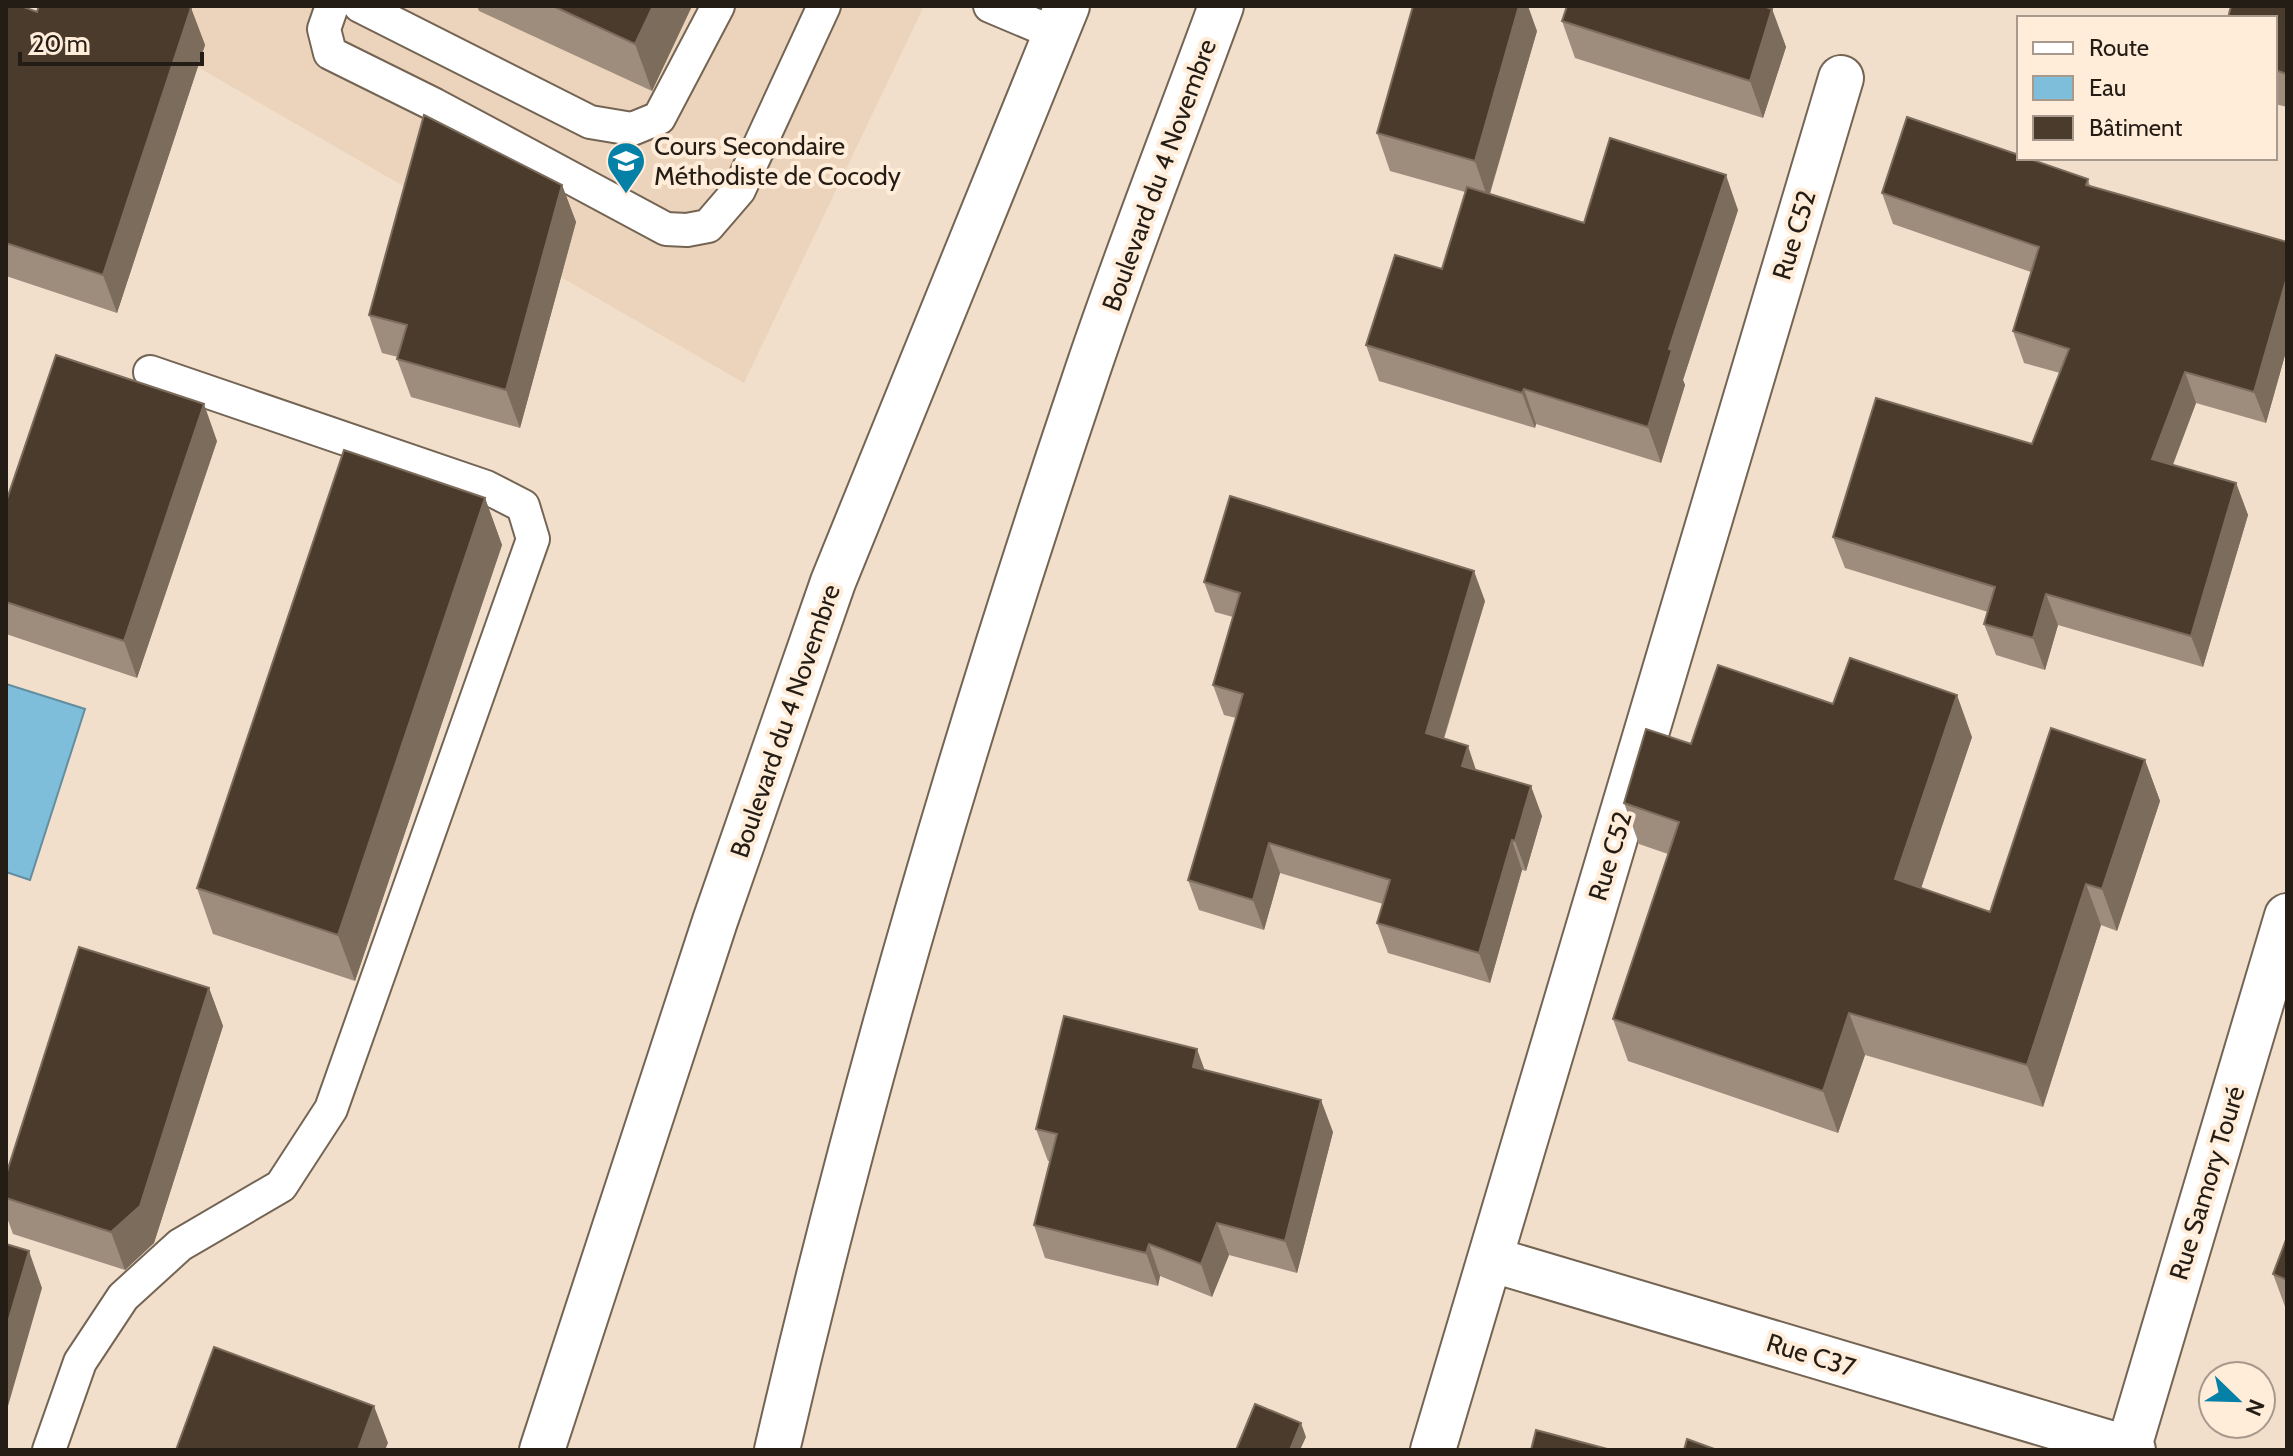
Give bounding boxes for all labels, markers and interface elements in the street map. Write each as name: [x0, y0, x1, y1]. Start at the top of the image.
scale bar: [20, 16, 202, 66]
legend: [2017, 16, 2277, 160]
text: 20 m: [32, 29, 88, 58]
text: Route: [2089, 33, 2149, 62]
street label: Boulevard du 4 Novembre: [1095, 35, 1223, 315]
text: Eau: [2089, 73, 2126, 102]
text: Bâtiment: [2089, 113, 2182, 142]
place label: Cours Secondaire Méthodiste de Cocody: [654, 130, 901, 192]
school or university icon: Cours Secondaire Méthodiste de Cocody: [605, 140, 647, 195]
street label: Rue C52: [1765, 186, 1823, 284]
street label: Boulevard du 4 Novembre: [723, 580, 847, 862]
street label: Rue C52: [1581, 807, 1639, 905]
street label: Rue Samory Touré: [2162, 1082, 2252, 1284]
street label: Rue C37: [1763, 1326, 1859, 1384]
north arrow: [2197, 1360, 2277, 1440]
text: N: [2239, 1395, 2270, 1420]

